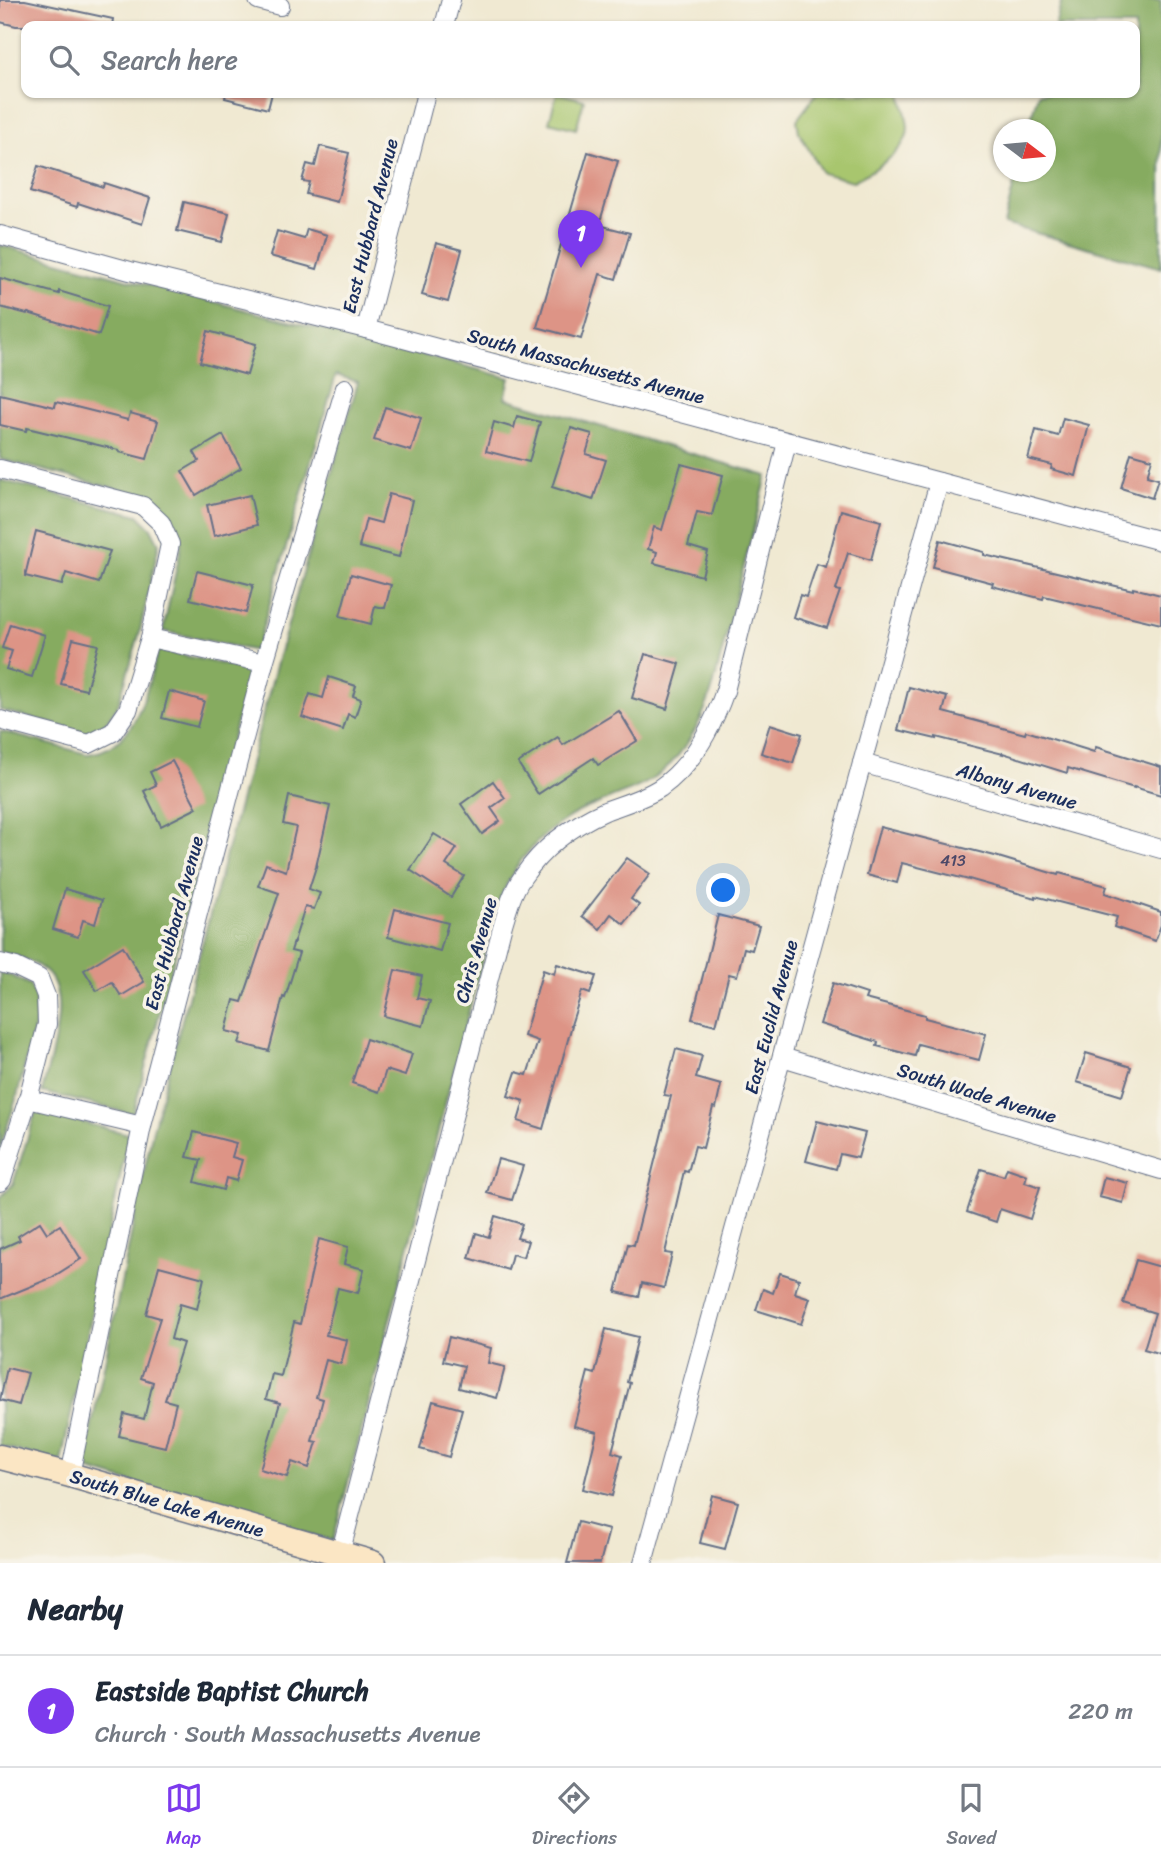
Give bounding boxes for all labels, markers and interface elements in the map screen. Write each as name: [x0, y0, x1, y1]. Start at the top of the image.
search box: [21, 21, 1140, 98]
text: Search here: [101, 37, 238, 83]
icon: search: [45, 41, 83, 79]
north arrow: [993, 119, 1056, 182]
street label: East Hubbard Avenue: [332, 135, 408, 317]
pin: 1: [558, 210, 604, 268]
street label: South Massachusetts Avenue: [464, 318, 708, 414]
street label: Albany Avenue: [952, 753, 1081, 819]
street label: East Hubbard Avenue: [135, 832, 213, 1014]
house number: 413: [940, 846, 966, 875]
your location: [706, 873, 740, 907]
street label: Chris Avenue: [445, 893, 507, 1007]
street label: East Euclid Avenue: [735, 936, 807, 1098]
street label: South Wade Avenue: [893, 1053, 1061, 1133]
street label: South Blue Lake Avenue: [66, 1459, 268, 1547]
text: Nearby: [28, 1582, 123, 1636]
text: Eastside Baptist Church: [95, 1668, 369, 1714]
text: 1: [46, 1691, 56, 1732]
text: 220 m: [1068, 1691, 1133, 1732]
text: Church · South Massachusetts Avenue: [95, 1714, 481, 1755]
tab: Map: [165, 1779, 203, 1854]
tab: Directions: [532, 1779, 617, 1854]
tab: Saved: [946, 1779, 996, 1854]

